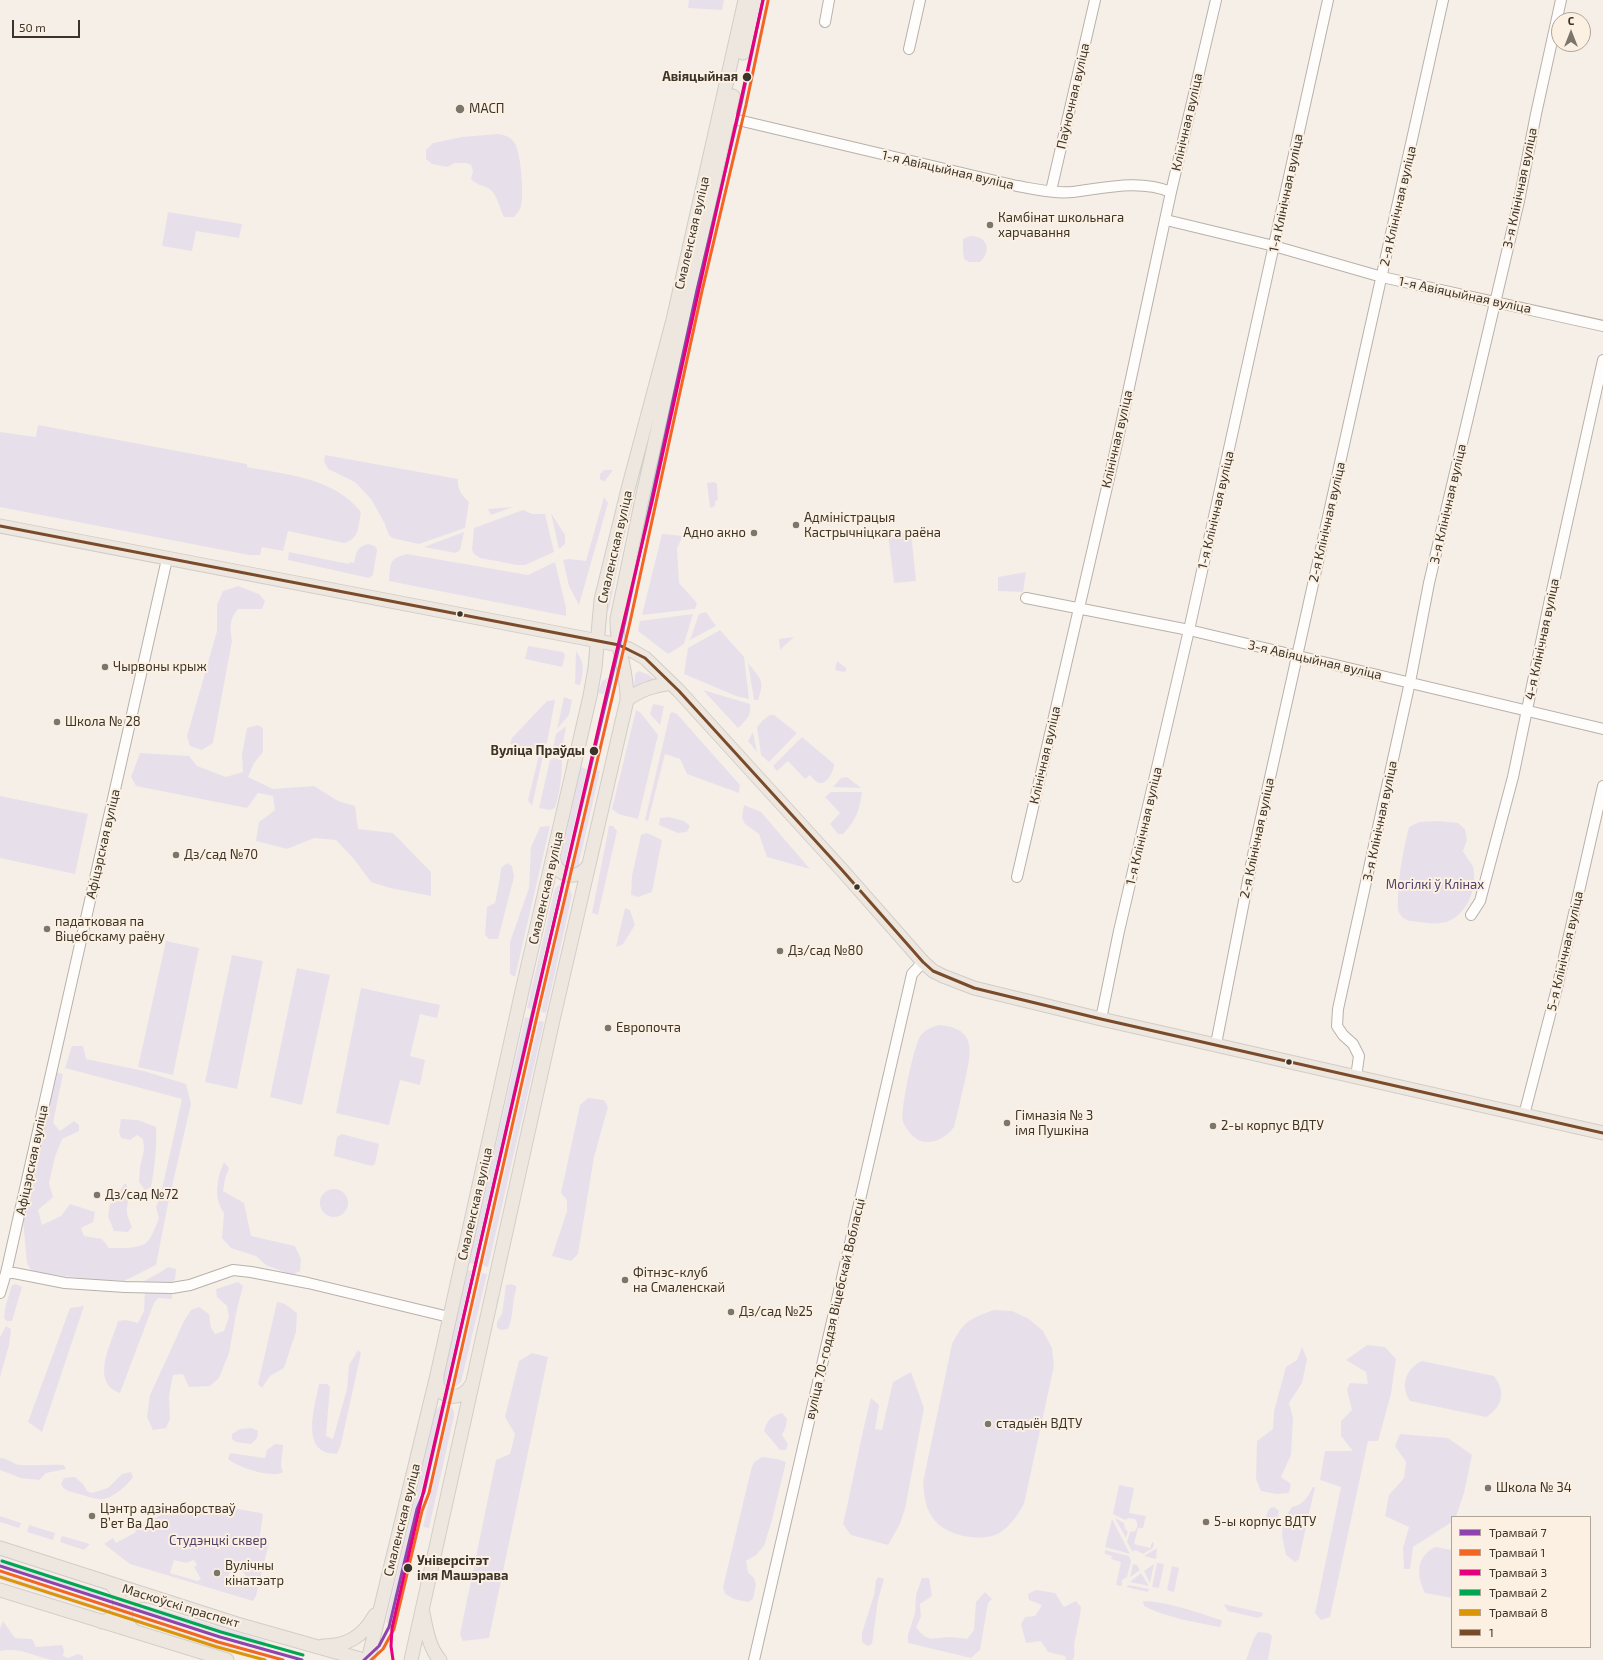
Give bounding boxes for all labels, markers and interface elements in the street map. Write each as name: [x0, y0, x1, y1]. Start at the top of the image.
scale bar: [14, 12, 82, 38]
north arrow: [1551, 12, 1591, 52]
text: С: [1568, 14, 1574, 27]
text: 50 m: [19, 20, 46, 34]
street label: Паўночная вуліца: [1053, 41, 1093, 151]
place label: Авіяцыйная: [662, 69, 738, 85]
marker: Авіяцыйная: [741, 71, 753, 83]
street label: Клінічная вуліца: [1168, 72, 1206, 172]
place label: МАСП: [469, 101, 505, 117]
marker: МАСП: [454, 103, 466, 115]
street label: 3-я Клінічная вуліца: [1500, 126, 1540, 250]
street label: 1-я Клінічная вуліца: [1266, 132, 1306, 254]
street label: 2-я Клінічная вуліца: [1377, 144, 1419, 268]
street label: 1-я Авіяцыйная вуліца: [880, 147, 1016, 193]
street label: Смаленская вуліца: [671, 175, 713, 291]
place label: Камбінат школьнага харчавання: [998, 210, 1124, 241]
marker: Камбінат школьнага харчавання: [985, 220, 995, 230]
street label: 1-я Авіяцыйная вуліца: [1397, 273, 1533, 317]
street label: Клінічная вуліца: [1098, 389, 1136, 489]
street label: 3-я Клінічная вуліца: [1427, 442, 1469, 566]
street label: 1-я Клінічная вуліца: [1195, 449, 1237, 571]
street label: 2-я Клінічная вуліца: [1306, 460, 1348, 584]
street label: Смаленская вуліца: [594, 489, 636, 605]
place label: Адміністрацыя Кастрычніцкага раёна: [804, 510, 941, 541]
marker: Адміністрацыя Кастрычніцкага раёна: [791, 520, 801, 530]
place label: Адно акно: [683, 525, 746, 541]
marker: Адно акно: [749, 528, 759, 538]
street label: 4-я Клінічная вуліца: [1522, 577, 1562, 701]
unlabelled marker: [455, 609, 465, 619]
street label: 3-я Авіяцыйная вуліца: [1246, 637, 1384, 683]
place label: Чырвоны крыж: [113, 659, 207, 675]
marker: Чырвоны крыж: [100, 662, 110, 672]
street label: Клінічная вуліца: [1026, 705, 1064, 805]
place label: Школа № 28: [65, 714, 141, 730]
marker: Школа № 28: [52, 717, 62, 727]
place label: Вуліца Праўды: [491, 743, 585, 759]
marker: Вуліца Праўды: [588, 745, 600, 757]
street label: 3-я Клінічная вуліца: [1360, 759, 1400, 883]
street label: 1-я Клінічная вуліца: [1123, 765, 1165, 887]
street label: 2-я Клінічная вуліца: [1237, 776, 1277, 900]
street label: Афіцэрская вуліца: [83, 788, 123, 900]
street label: Смаленская вуліца: [525, 830, 567, 946]
place label: Дз/сад №70: [184, 847, 258, 863]
marker: Дз/сад №70: [171, 850, 181, 860]
park label: Могілкі ў Клінах: [1386, 877, 1484, 893]
unlabelled marker: [852, 882, 862, 892]
street label: 5-я Клінічная вуліца: [1544, 889, 1586, 1013]
place label: падатковая па Віцебскаму раёну: [55, 914, 165, 945]
marker: падатковая па Віцебскаму раёну: [42, 924, 52, 934]
place label: Дз/сад №80: [788, 943, 863, 959]
marker: Дз/сад №80: [775, 946, 785, 956]
place label: Европочта: [616, 1020, 681, 1036]
marker: Европочта: [603, 1023, 613, 1033]
unlabelled marker: [1284, 1057, 1294, 1067]
street label: Афіцэрская вуліца: [13, 1104, 51, 1216]
place label: Гімназія № 3 імя Пушкіна: [1015, 1108, 1093, 1139]
marker: Гімназія № 3 імя Пушкіна: [1002, 1118, 1012, 1128]
place label: 2-ы корпус ВДТУ: [1221, 1118, 1324, 1134]
marker: 2-ы корпус ВДТУ: [1208, 1121, 1218, 1131]
street label: Смаленская вуліца: [454, 1146, 496, 1262]
place label: Дз/сад №72: [105, 1187, 178, 1203]
marker: Дз/сад №72: [92, 1190, 102, 1200]
street label: вуліца 70-годдзя Віцебскай Вобласці: [802, 1197, 868, 1421]
place label: Фітнэс-клуб на Смаленскай: [633, 1265, 725, 1296]
marker: Фітнэс-клуб на Смаленскай: [620, 1275, 630, 1285]
place label: Дз/сад №25: [739, 1304, 813, 1320]
marker: Дз/сад №25: [726, 1307, 736, 1317]
place label: стадыён ВДТУ: [996, 1416, 1082, 1432]
marker: стадыён ВДТУ: [983, 1419, 993, 1429]
street label: Смаленская вуліца: [380, 1462, 424, 1578]
place label: Школа № 34: [1496, 1480, 1572, 1496]
marker: Школа № 34: [1483, 1483, 1493, 1493]
place label: Цэнтр адзінаборстваў Вʼет Ва Дао: [100, 1501, 236, 1532]
marker: Цэнтр адзінаборстваў Вʼет Ва Дао: [87, 1511, 97, 1521]
place label: 5-ы корпус ВДТУ: [1214, 1514, 1316, 1530]
legend: [1451, 1516, 1591, 1648]
marker: 5-ы корпус ВДТУ: [1201, 1517, 1211, 1527]
text: Трамвай 7: [1489, 1525, 1547, 1539]
park label: Студэнцкі сквер: [169, 1533, 267, 1549]
text: Трамвай 1: [1489, 1545, 1545, 1559]
place label: Універсітэт імя Машэрава: [417, 1553, 508, 1584]
place label: Вулічны кінатэатр: [225, 1558, 284, 1589]
marker: Універсітэт імя Машэрава: [402, 1562, 414, 1574]
text: Трамвай 3: [1489, 1565, 1547, 1579]
marker: Вулічны кінатэатр: [212, 1568, 222, 1578]
street label: Маскоўскі праспект: [120, 1581, 242, 1631]
text: Трамвай 2: [1489, 1585, 1547, 1599]
text: Трамвай 8: [1489, 1605, 1548, 1619]
text: 1: [1489, 1625, 1494, 1639]

